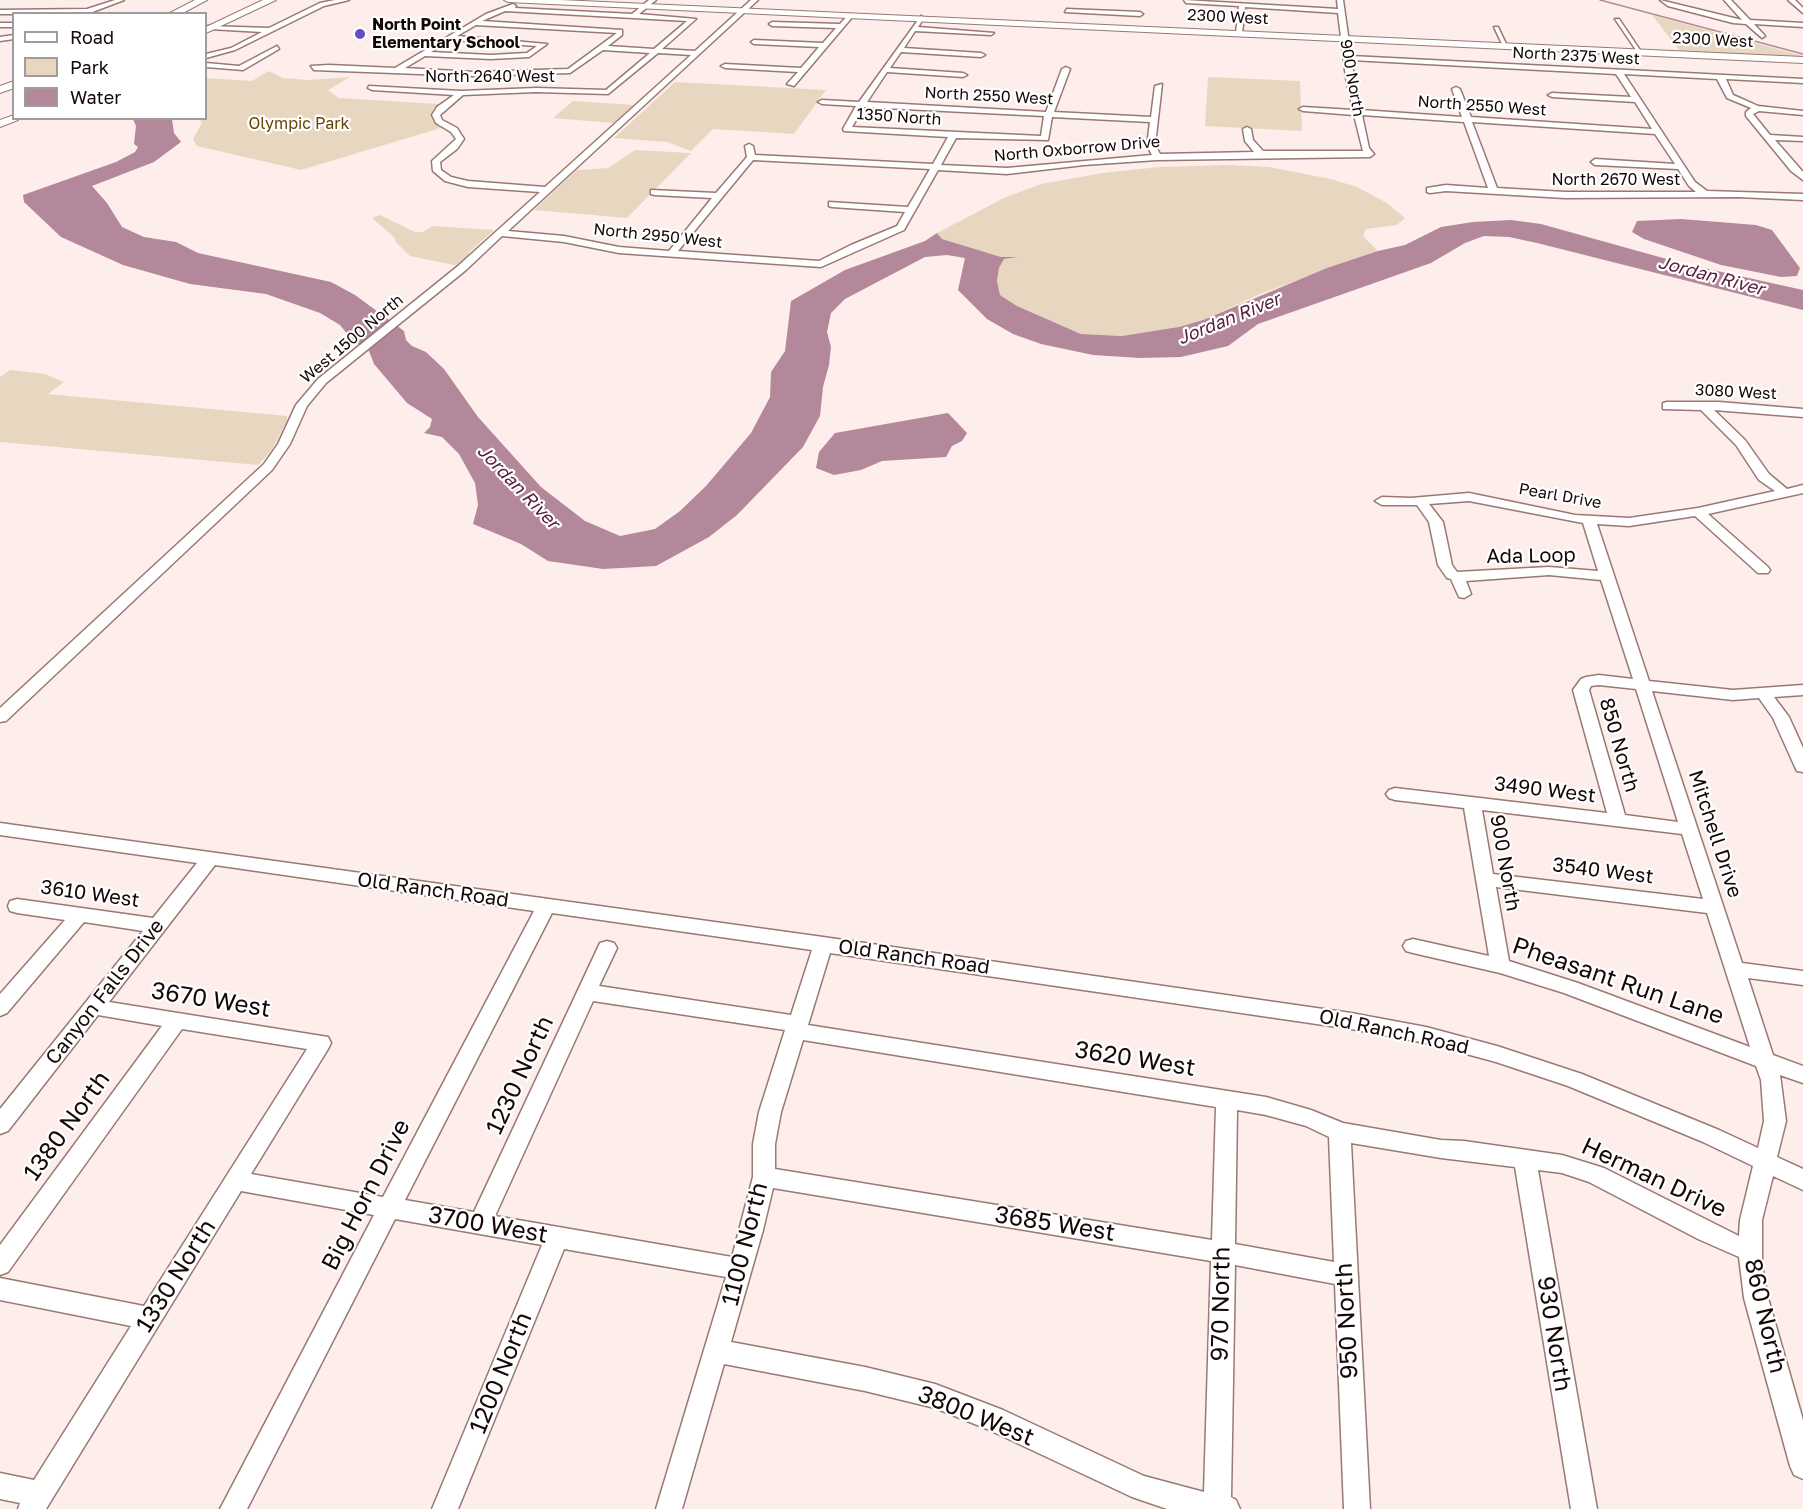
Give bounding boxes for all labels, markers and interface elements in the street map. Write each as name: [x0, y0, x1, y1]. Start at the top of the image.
street label: 2300 West: [1187, 5, 1269, 29]
legend: [12, 12, 207, 120]
place label: North Point Elementary School: [372, 15, 520, 53]
text: Road: [70, 26, 114, 48]
marker: North Point Elementary School: [353, 27, 367, 41]
street label: 2300 West: [1672, 28, 1754, 52]
street label: 900 North: [1336, 38, 1368, 118]
street label: North 2375 West: [1512, 43, 1640, 69]
text: Park: [70, 56, 109, 78]
street label: North 2640 West: [425, 67, 555, 87]
street label: North 2550 West: [924, 83, 1054, 109]
text: Water: [70, 86, 121, 108]
street label: North 2550 West: [1417, 92, 1547, 120]
street label: 1350 North: [856, 104, 942, 130]
park label: Olympic Park: [248, 114, 350, 134]
street label: North Oxborrow Drive: [993, 132, 1161, 166]
street label: North 2670 West: [1552, 170, 1680, 190]
street label: North 2950 West: [593, 220, 723, 252]
water label: Jordan River: [1656, 252, 1766, 300]
water label: Jordan River: [1175, 289, 1283, 349]
street label: West 1500 North: [297, 290, 407, 388]
street label: 3080 West: [1695, 380, 1777, 404]
water label: Jordan River: [472, 440, 564, 534]
street label: Pearl Drive: [1517, 479, 1603, 513]
street label: Ada Loop: [1486, 543, 1576, 569]
street label: 850 North: [1594, 695, 1644, 795]
street label: Mitchell Drive: [1683, 767, 1747, 901]
street label: 3490 West: [1493, 772, 1597, 808]
street label: 900 North: [1485, 813, 1525, 913]
street label: 3540 West: [1551, 853, 1655, 889]
street label: Old Ranch Road: [356, 868, 510, 912]
street label: 3610 West: [39, 875, 141, 913]
street label: Canyon Falls Drive: [41, 915, 169, 1069]
street label: Pheasant Run Lane: [1509, 931, 1727, 1031]
street label: Old Ranch Road: [837, 935, 991, 979]
street label: 3670 West: [149, 976, 273, 1024]
street label: Old Ranch Road: [1317, 1004, 1471, 1060]
street label: 1230 North: [480, 1011, 560, 1139]
street label: 3620 West: [1073, 1035, 1197, 1083]
street label: 1380 North: [18, 1066, 116, 1186]
street label: Big Horn Drive: [316, 1115, 416, 1275]
street label: Herman Drive: [1577, 1132, 1731, 1224]
street label: 1100 North: [716, 1179, 774, 1309]
street label: 3700 West: [426, 1200, 550, 1250]
street label: 3685 West: [993, 1200, 1117, 1248]
street label: 1330 North: [130, 1214, 222, 1338]
street label: 970 North: [1206, 1246, 1236, 1362]
street label: 860 North: [1738, 1256, 1792, 1376]
street label: 950 North: [1330, 1262, 1364, 1380]
street label: 930 North: [1531, 1274, 1577, 1394]
street label: 1200 North: [464, 1308, 538, 1438]
street label: 3800 West: [914, 1380, 1038, 1452]

